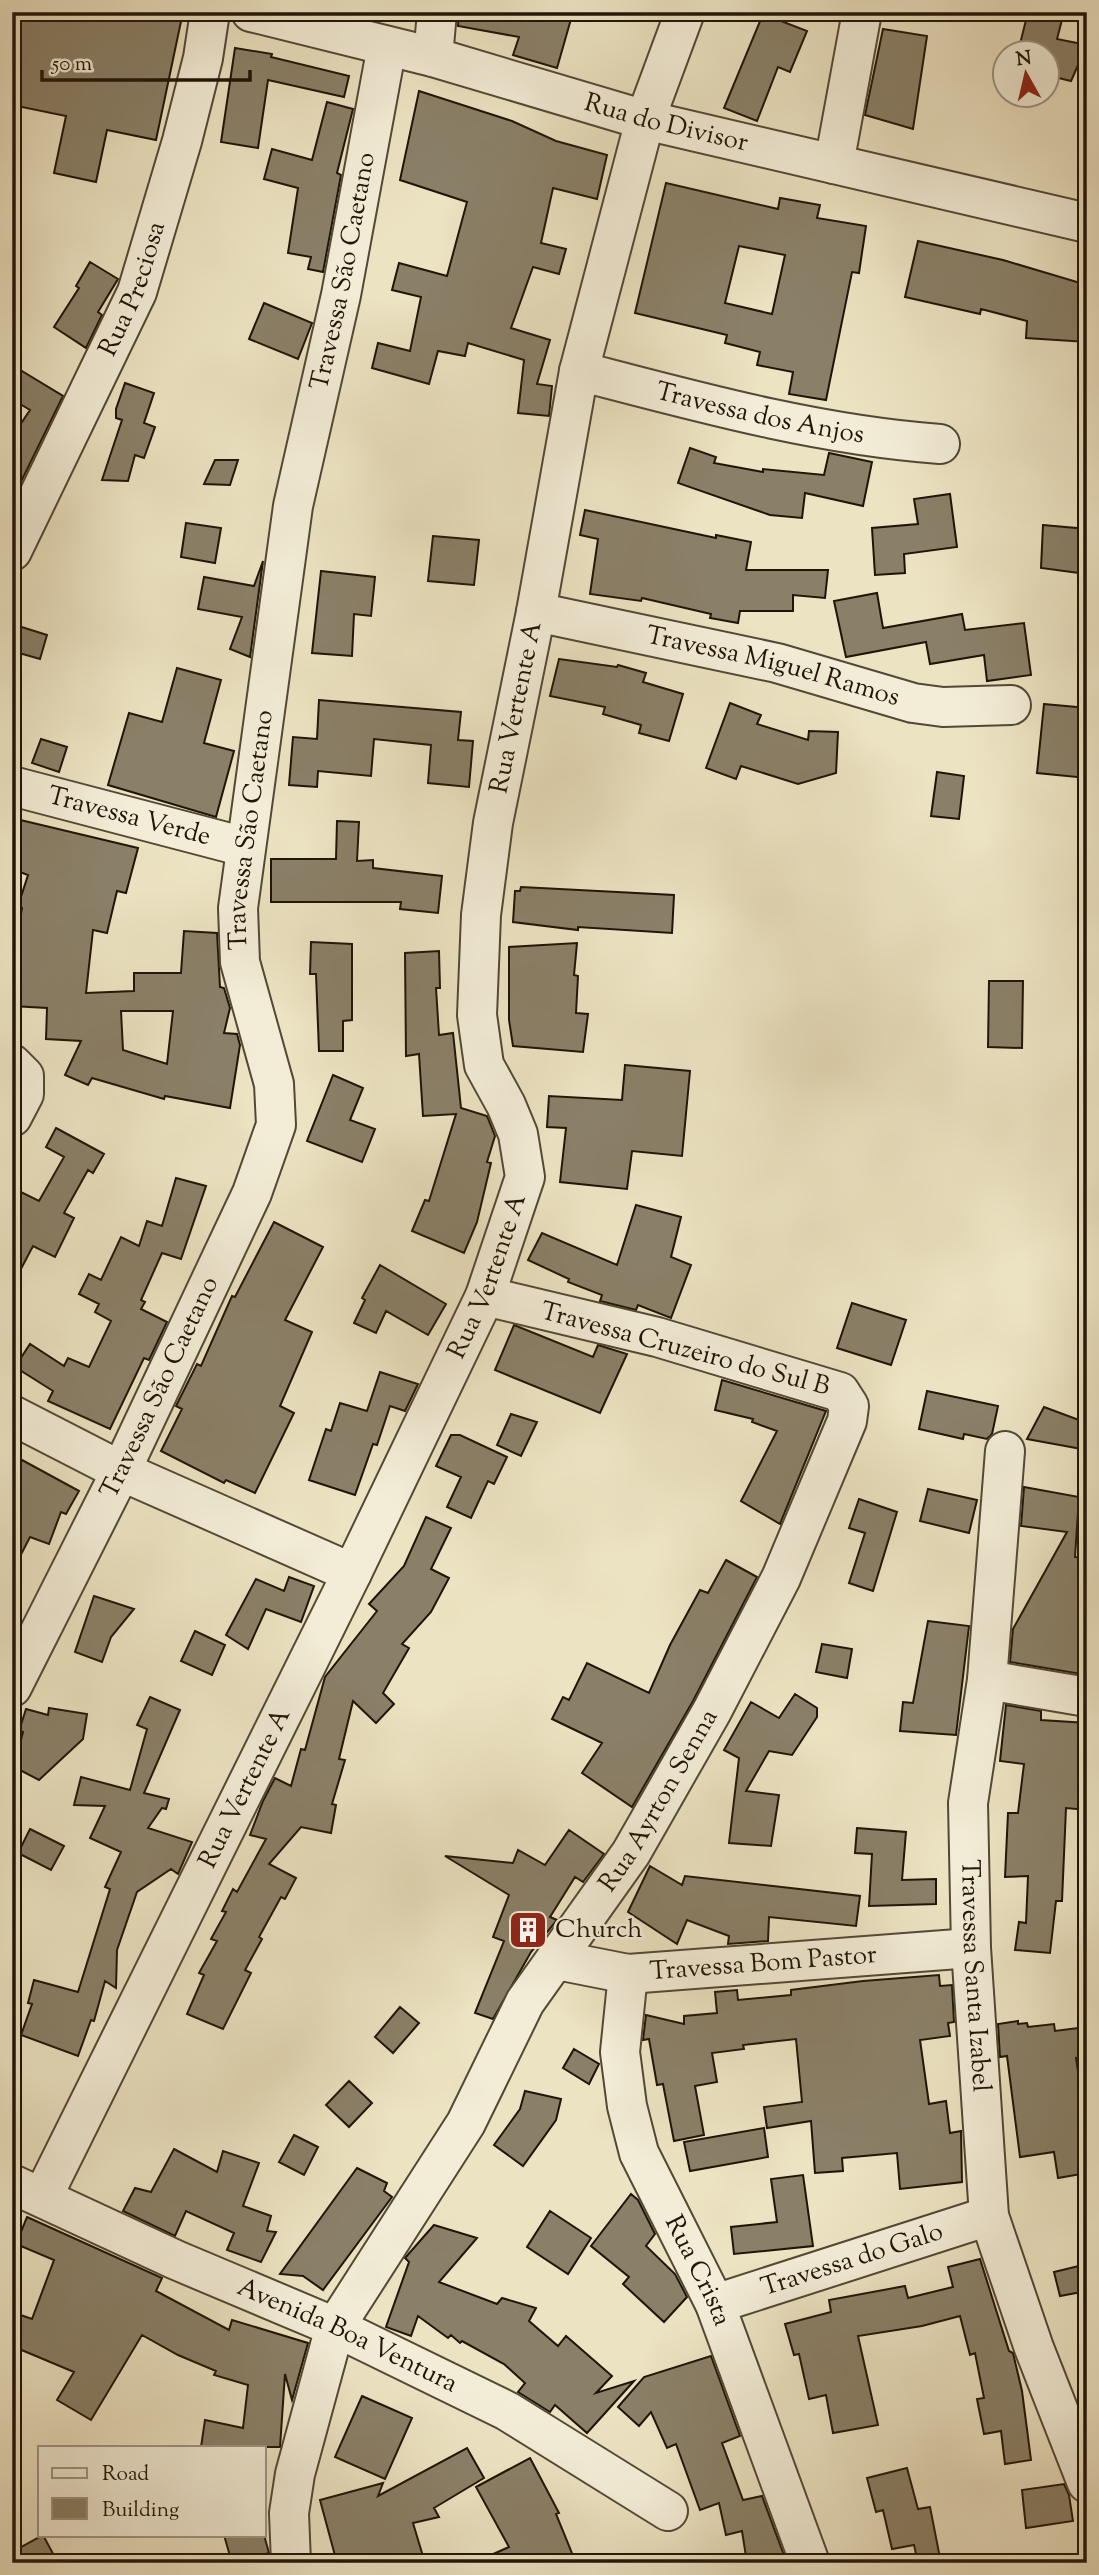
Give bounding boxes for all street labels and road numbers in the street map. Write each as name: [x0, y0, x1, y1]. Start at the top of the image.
street label: Rua do Divisor: [580, 84, 752, 162]
street label: Travessa São Caetano: [301, 149, 385, 394]
street label: Rua Preciosa: [90, 217, 175, 363]
street label: Travessa dos Anjos: [652, 373, 867, 454]
street label: Travessa Miguel Ramos: [643, 617, 904, 717]
street label: Rua Vertente A: [481, 618, 552, 797]
street label: Travessa São Caetano: [219, 708, 283, 951]
street label: Travessa Verde: [43, 778, 215, 856]
street label: Rua Vertente A: [439, 1189, 537, 1365]
street label: Travessa São Caetano: [92, 1271, 228, 1505]
street label: Travessa Cruzeiro do Sul B: [536, 1294, 834, 1406]
street label: Rua Vertente A: [190, 1702, 301, 1875]
street label: Rua Ayrton Senna: [590, 1702, 728, 1900]
street label: Travessa Santa Izabel: [951, 1859, 999, 2093]
street label: Travessa Bom Pastor: [648, 1937, 878, 1991]
street label: Rua Crista: [655, 2209, 740, 2331]
street label: Travessa do Galo: [756, 2213, 948, 2306]
street label: Avenida Boa Ventura: [231, 2269, 464, 2403]

